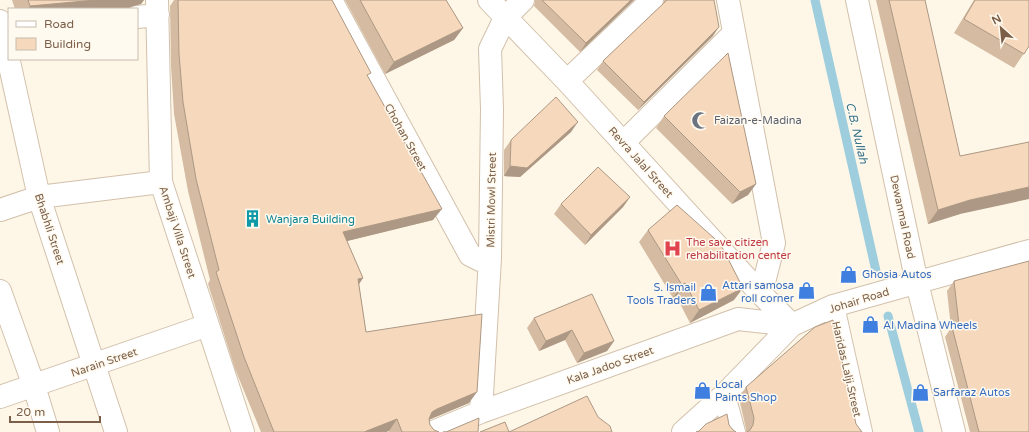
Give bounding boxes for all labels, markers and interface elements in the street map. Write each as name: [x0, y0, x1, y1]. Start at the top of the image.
legend: [8, 8, 138, 60]
north arrow: [981, 8, 1021, 48]
text: N: [990, 12, 1004, 27]
text: Road: [44, 17, 74, 31]
text: Building: [44, 37, 91, 51]
street label: Chohan Street: [382, 101, 429, 173]
water label: C.B. Nullah: [843, 101, 871, 166]
mosque icon: Faizan-e-Madina: [691, 110, 711, 130]
place label: Faizan-e-Madina: [714, 114, 802, 127]
street label: Revra Jalal Street: [606, 124, 676, 200]
street label: Mistri Mowl Street: [484, 152, 499, 248]
street label: Dewanmal Road: [887, 174, 918, 260]
street label: Ambaji Villa Street: [157, 185, 199, 280]
street label: Bhabhli Street: [32, 192, 67, 266]
building icon: Wanjara Building: [243, 209, 263, 229]
place label: Wanjara Building: [266, 213, 355, 226]
place label: The save citizen rehabilitation center: [686, 236, 792, 262]
hospital icon: The save citizen rehabilitation center: [663, 238, 683, 258]
shop icon: Ghosia Autos: [839, 264, 859, 284]
place label: Ghosia Autos: [862, 268, 932, 281]
place label: Attari samosa roll corner: [722, 279, 795, 305]
place label: S. Ismail Tools Traders: [627, 281, 696, 307]
shop icon: Attari samosa roll corner: [797, 281, 817, 301]
shop icon: S. Ismail Tools Traders: [699, 283, 719, 303]
street label: Johair Road: [828, 285, 891, 316]
shop icon: Al Madina Wheels: [860, 315, 880, 335]
place label: Al Madina Wheels: [883, 319, 977, 332]
street label: Haridas Lalji Street: [829, 320, 864, 418]
street label: Kala Jadoo Street: [565, 344, 655, 387]
street label: Narain Street: [69, 345, 139, 380]
place label: Local Paints Shop: [715, 378, 777, 404]
shop icon: Local Paints Shop: [692, 380, 712, 400]
shop icon: Sarfaraz Autos: [910, 382, 930, 402]
place label: Sarfaraz Autos: [933, 386, 1010, 399]
scale bar: [10, 398, 100, 424]
text: 20 m: [16, 405, 45, 419]

